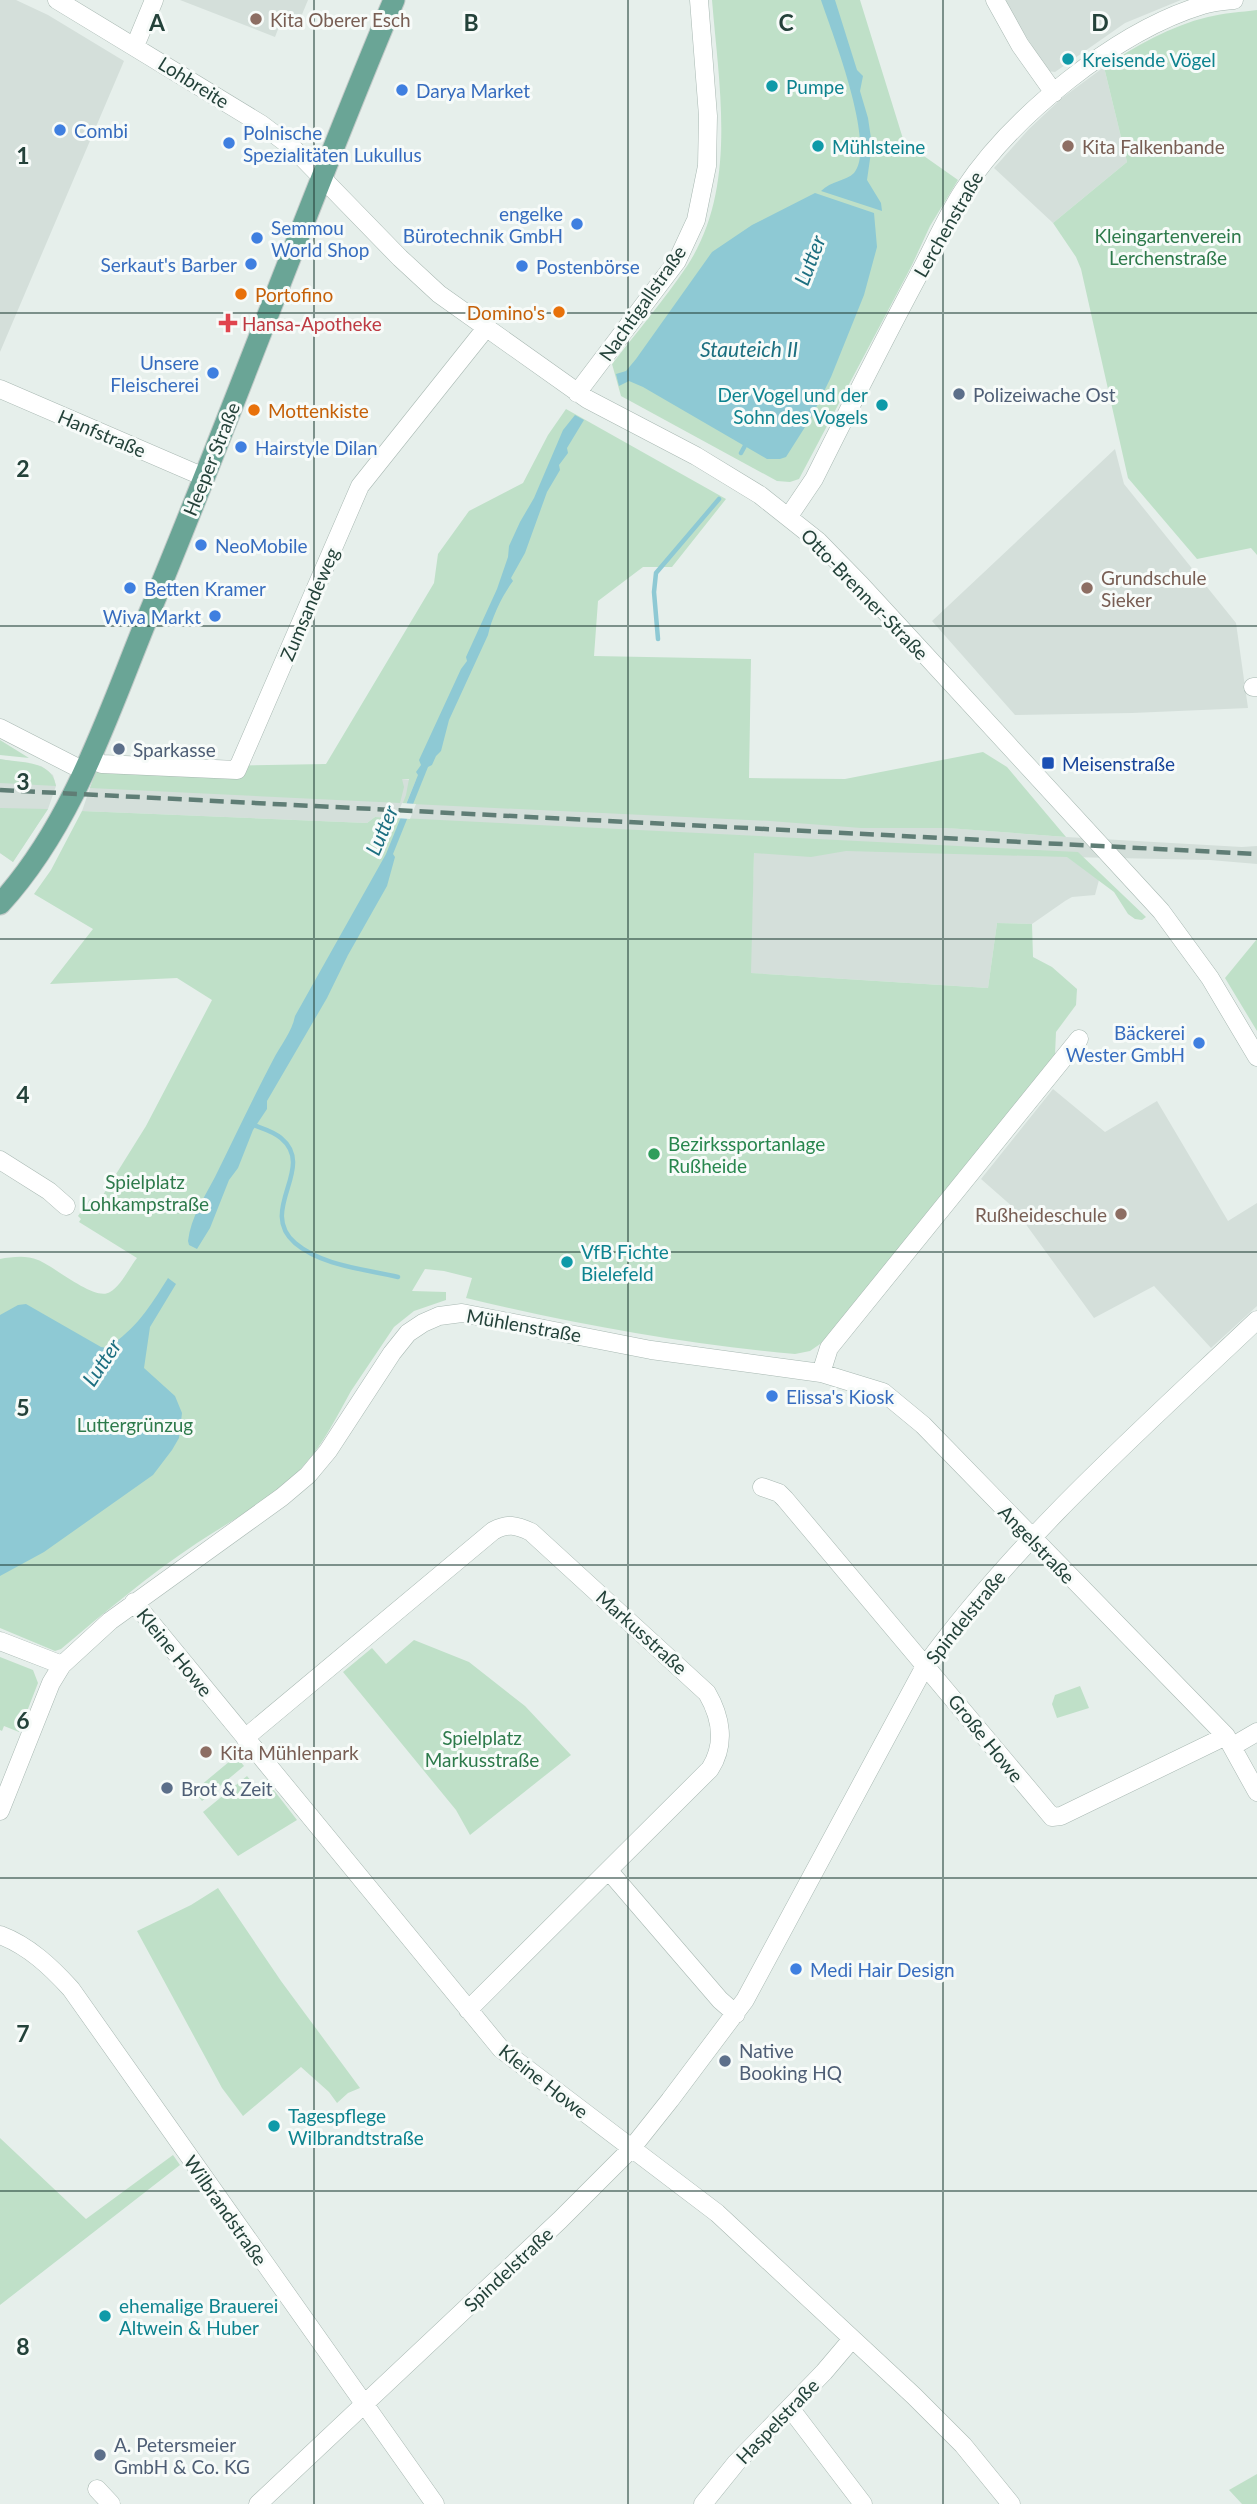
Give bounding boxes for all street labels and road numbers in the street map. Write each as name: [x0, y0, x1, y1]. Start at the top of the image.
street label: Lohbreite: [154, 51, 234, 113]
street label: Lerchenstraße: [908, 167, 988, 281]
street label: Nachtigallstraße: [594, 241, 690, 365]
street label: Heeper Straße: [178, 399, 244, 519]
street label: Hanfstraße: [55, 404, 149, 462]
street label: Otto-Brenner-Straße: [797, 524, 933, 664]
street label: Zumsandeweg: [275, 544, 343, 664]
street label: Mühlenstraße: [465, 1304, 583, 1346]
street label: Angelstraße: [994, 1500, 1080, 1588]
street label: Spindelstraße: [920, 1566, 1010, 1668]
street label: Markusstraße: [592, 1585, 692, 1679]
street label: Kleine Howe: [132, 1603, 218, 1701]
street label: Große Howe: [944, 1689, 1028, 1787]
street label: Kleine Howe: [495, 2039, 593, 2123]
street label: Wilbrandstraße: [180, 2151, 272, 2269]
street label: Spindelstraße: [459, 2222, 557, 2316]
street label: Haspelstraße: [731, 2374, 823, 2468]

